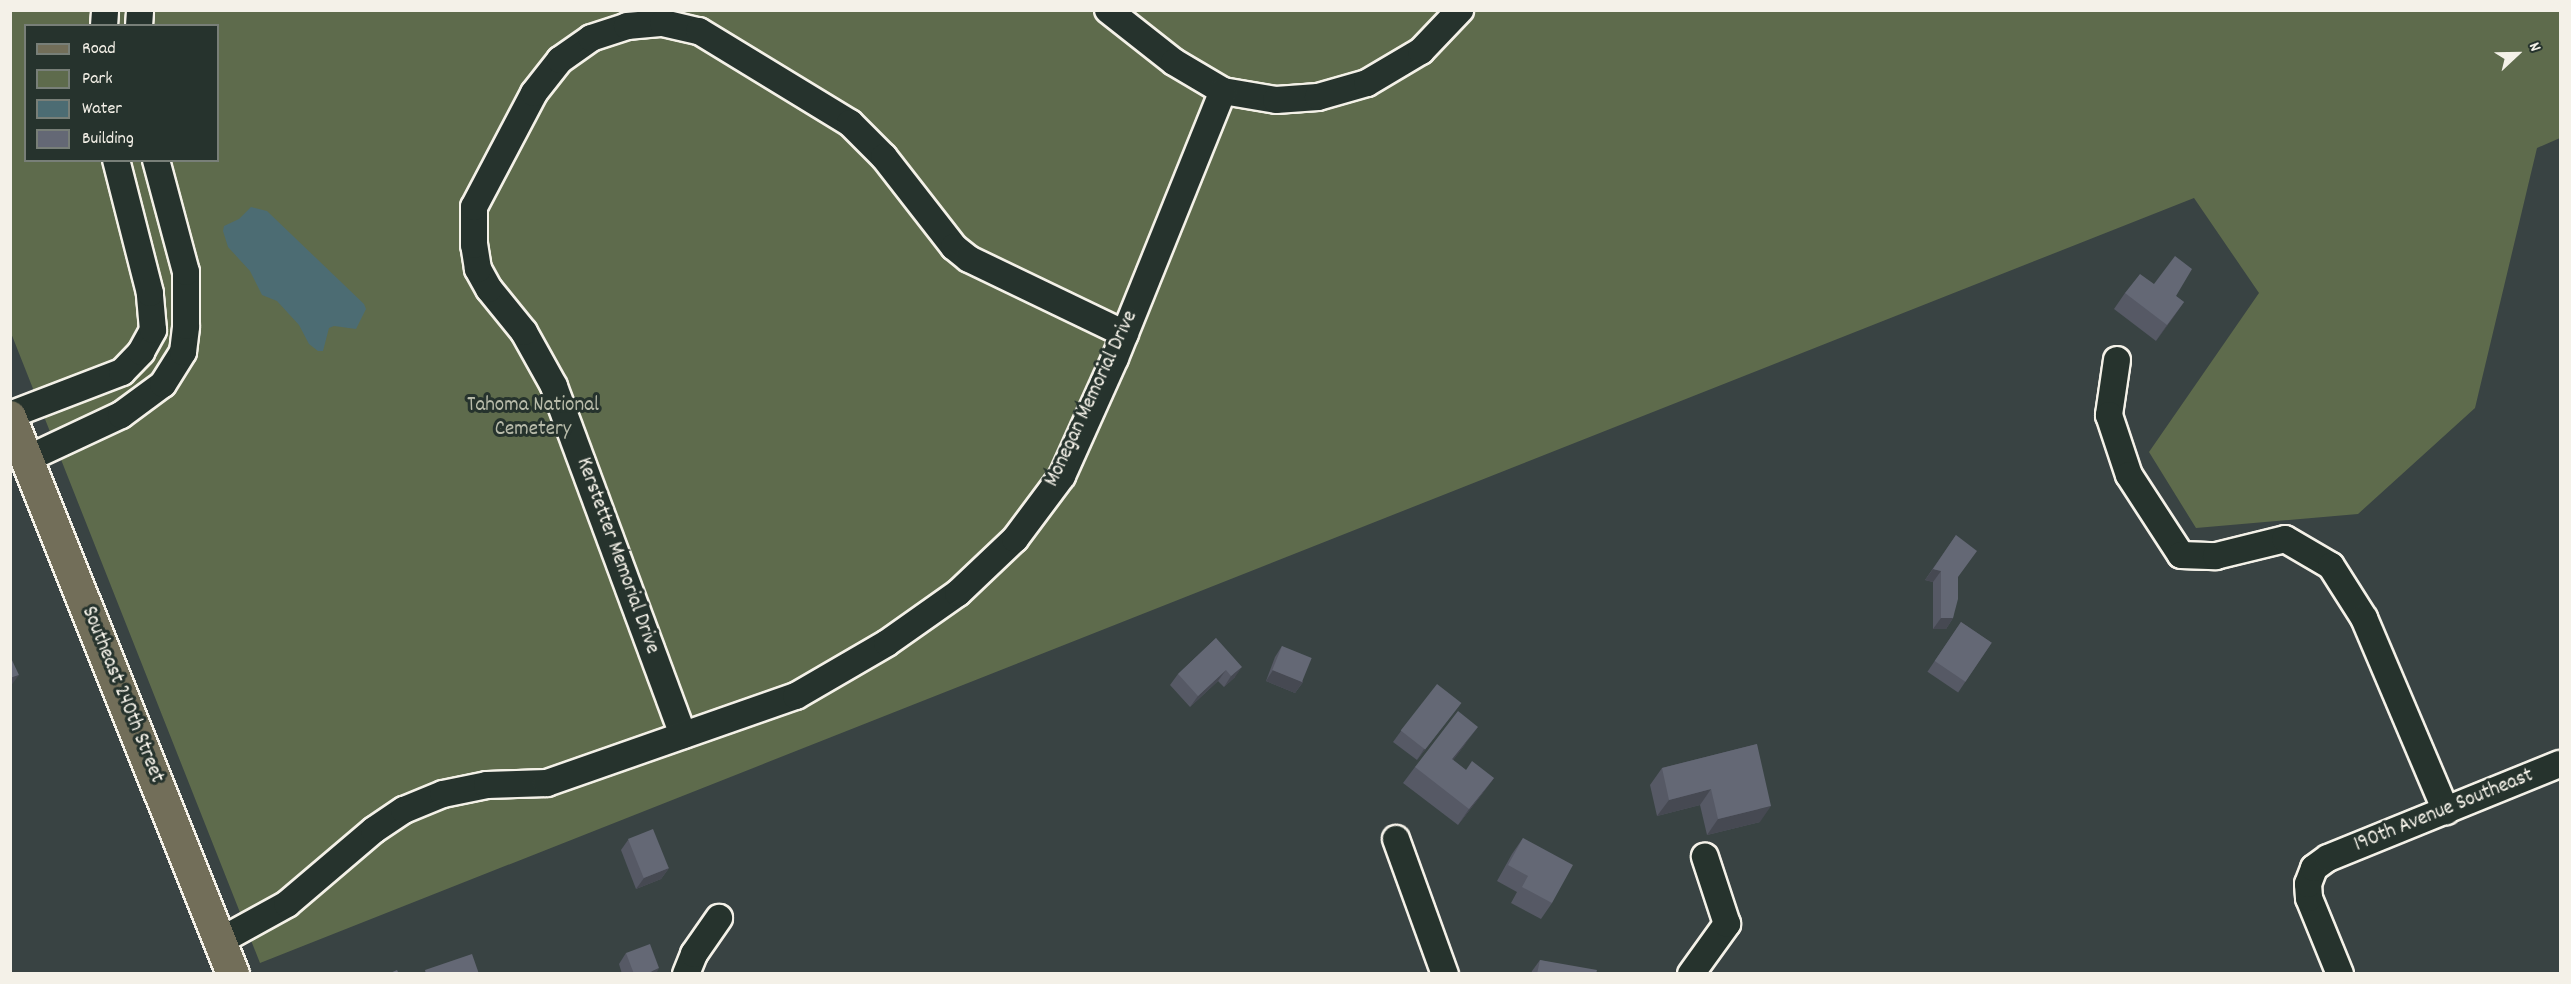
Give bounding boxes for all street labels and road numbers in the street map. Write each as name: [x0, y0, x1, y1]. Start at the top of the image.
street label: Monegan Memorial Drive: [1040, 307, 1144, 491]
street label: Kerstetter Memorial Drive: [570, 454, 664, 658]
street label: Southeast 240th Street: [75, 603, 169, 787]
street label: 190th Avenue Southeast: [2351, 764, 2537, 858]

